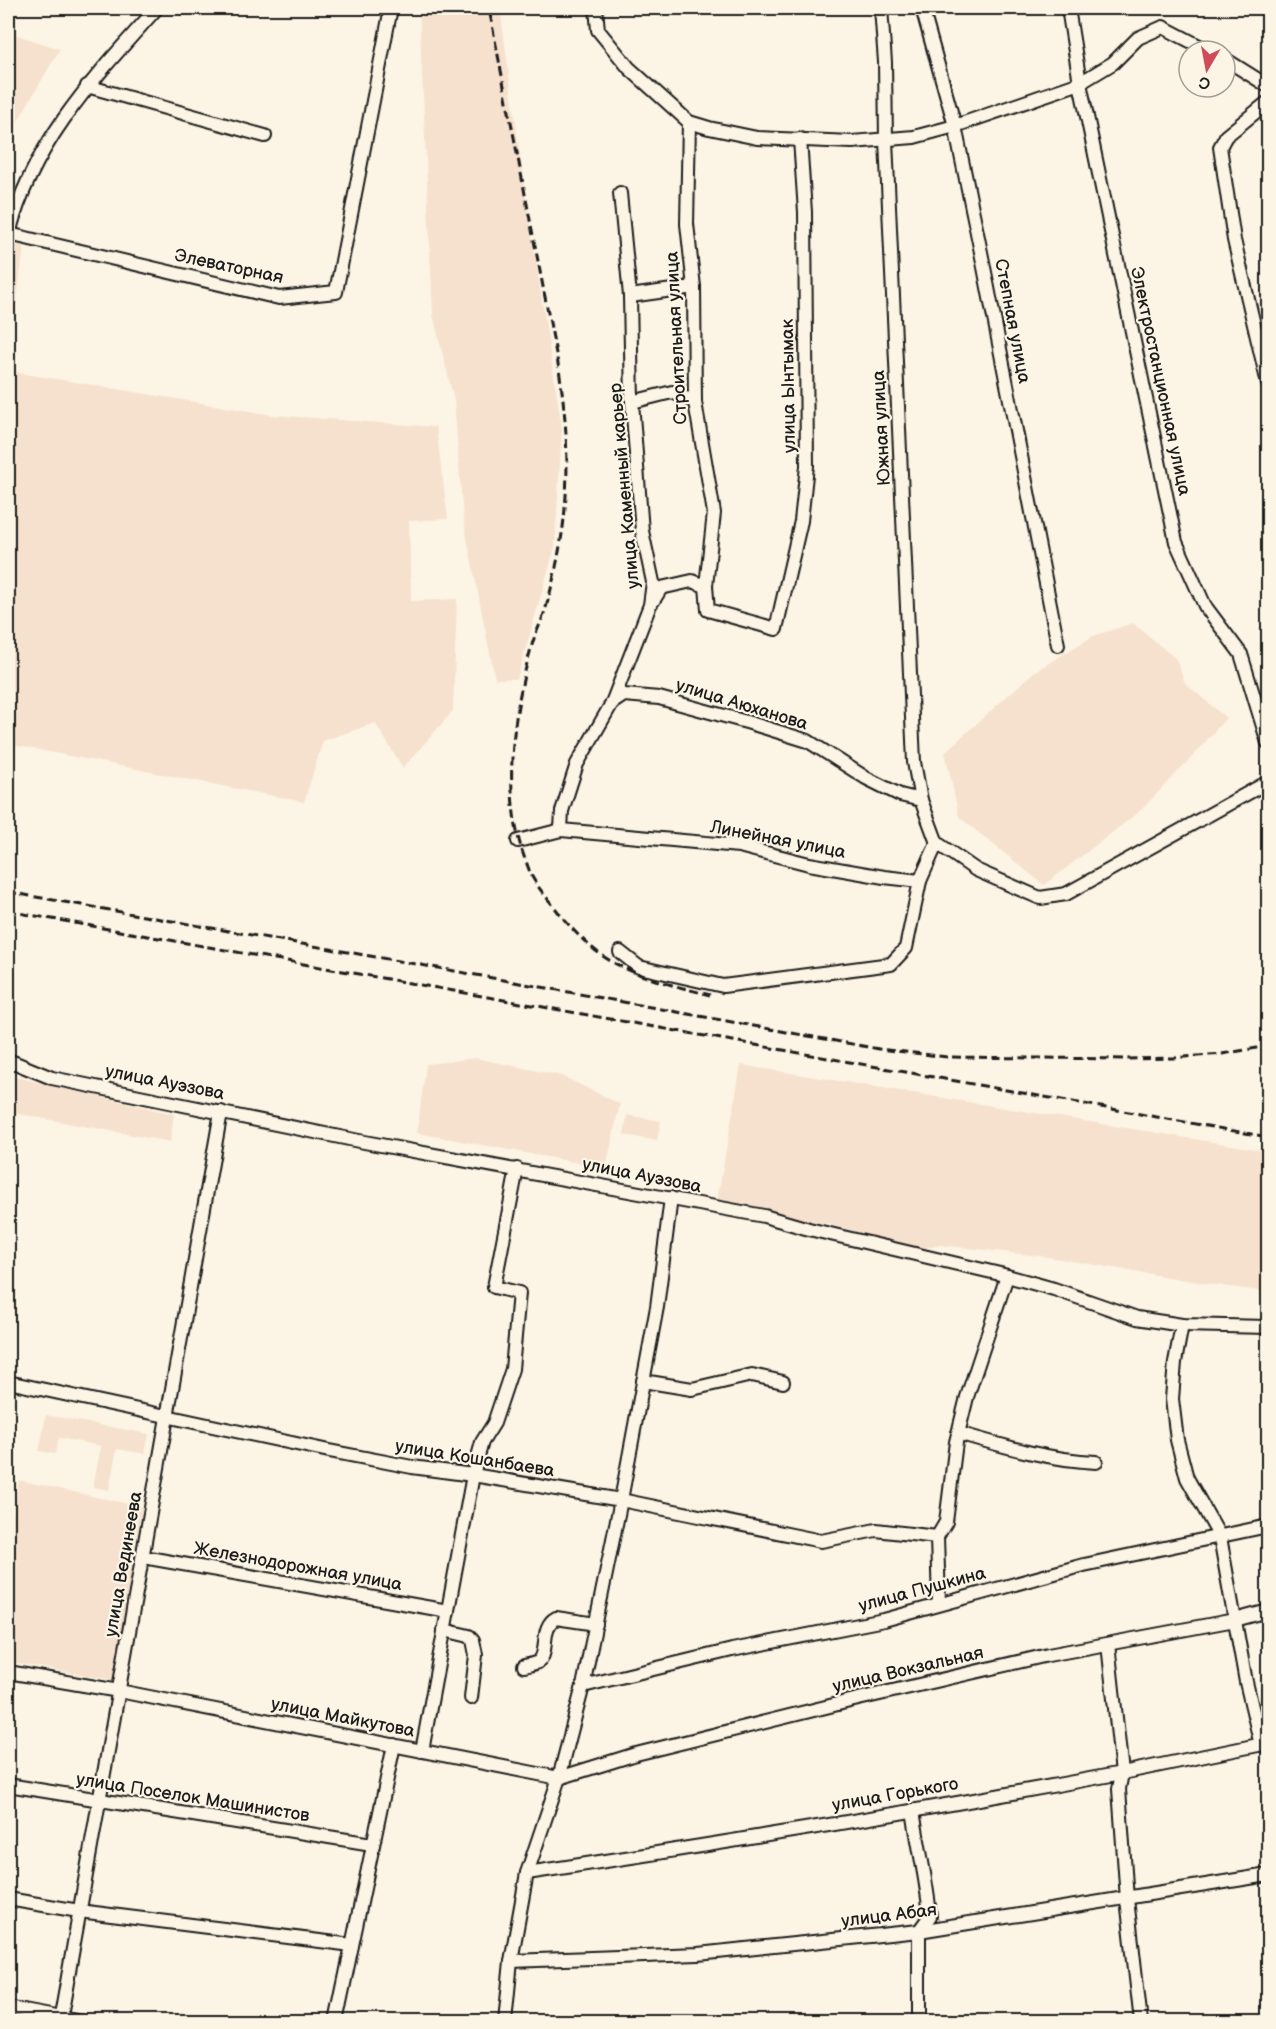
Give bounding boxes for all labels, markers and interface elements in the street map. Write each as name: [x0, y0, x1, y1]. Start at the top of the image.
north arrow: [1177, 39, 1237, 99]
text: С: [1198, 72, 1212, 93]
street label: Элеваторная: [172, 245, 285, 288]
street label: Строительная улица: [661, 251, 692, 425]
street label: Степная улица: [990, 257, 1035, 386]
street label: Электростанционная улица: [1126, 265, 1195, 498]
street label: улица Ынтымак: [777, 318, 800, 453]
street label: Южная улица: [868, 369, 895, 486]
street label: улица Каменный карьер: [605, 382, 644, 590]
street label: улица Аюханова: [673, 674, 811, 735]
street label: Линейная улица: [707, 816, 848, 863]
street label: улица Ауэзова: [103, 1061, 227, 1104]
street label: улица Ауэзова: [580, 1154, 704, 1197]
street label: улица Кошанбаева: [394, 1436, 556, 1482]
street label: улица Вединеева: [100, 1489, 147, 1638]
street label: Железнодорожная улица: [192, 1538, 404, 1595]
street label: улица Пушкина: [856, 1562, 988, 1617]
street label: улица Вокзальная: [831, 1642, 986, 1697]
street label: улица Майкутова: [269, 1693, 417, 1742]
street label: улица Поселок Машинистов: [75, 1769, 312, 1826]
street label: улица Горького: [830, 1773, 960, 1816]
street label: улица Абая: [840, 1899, 938, 1932]

